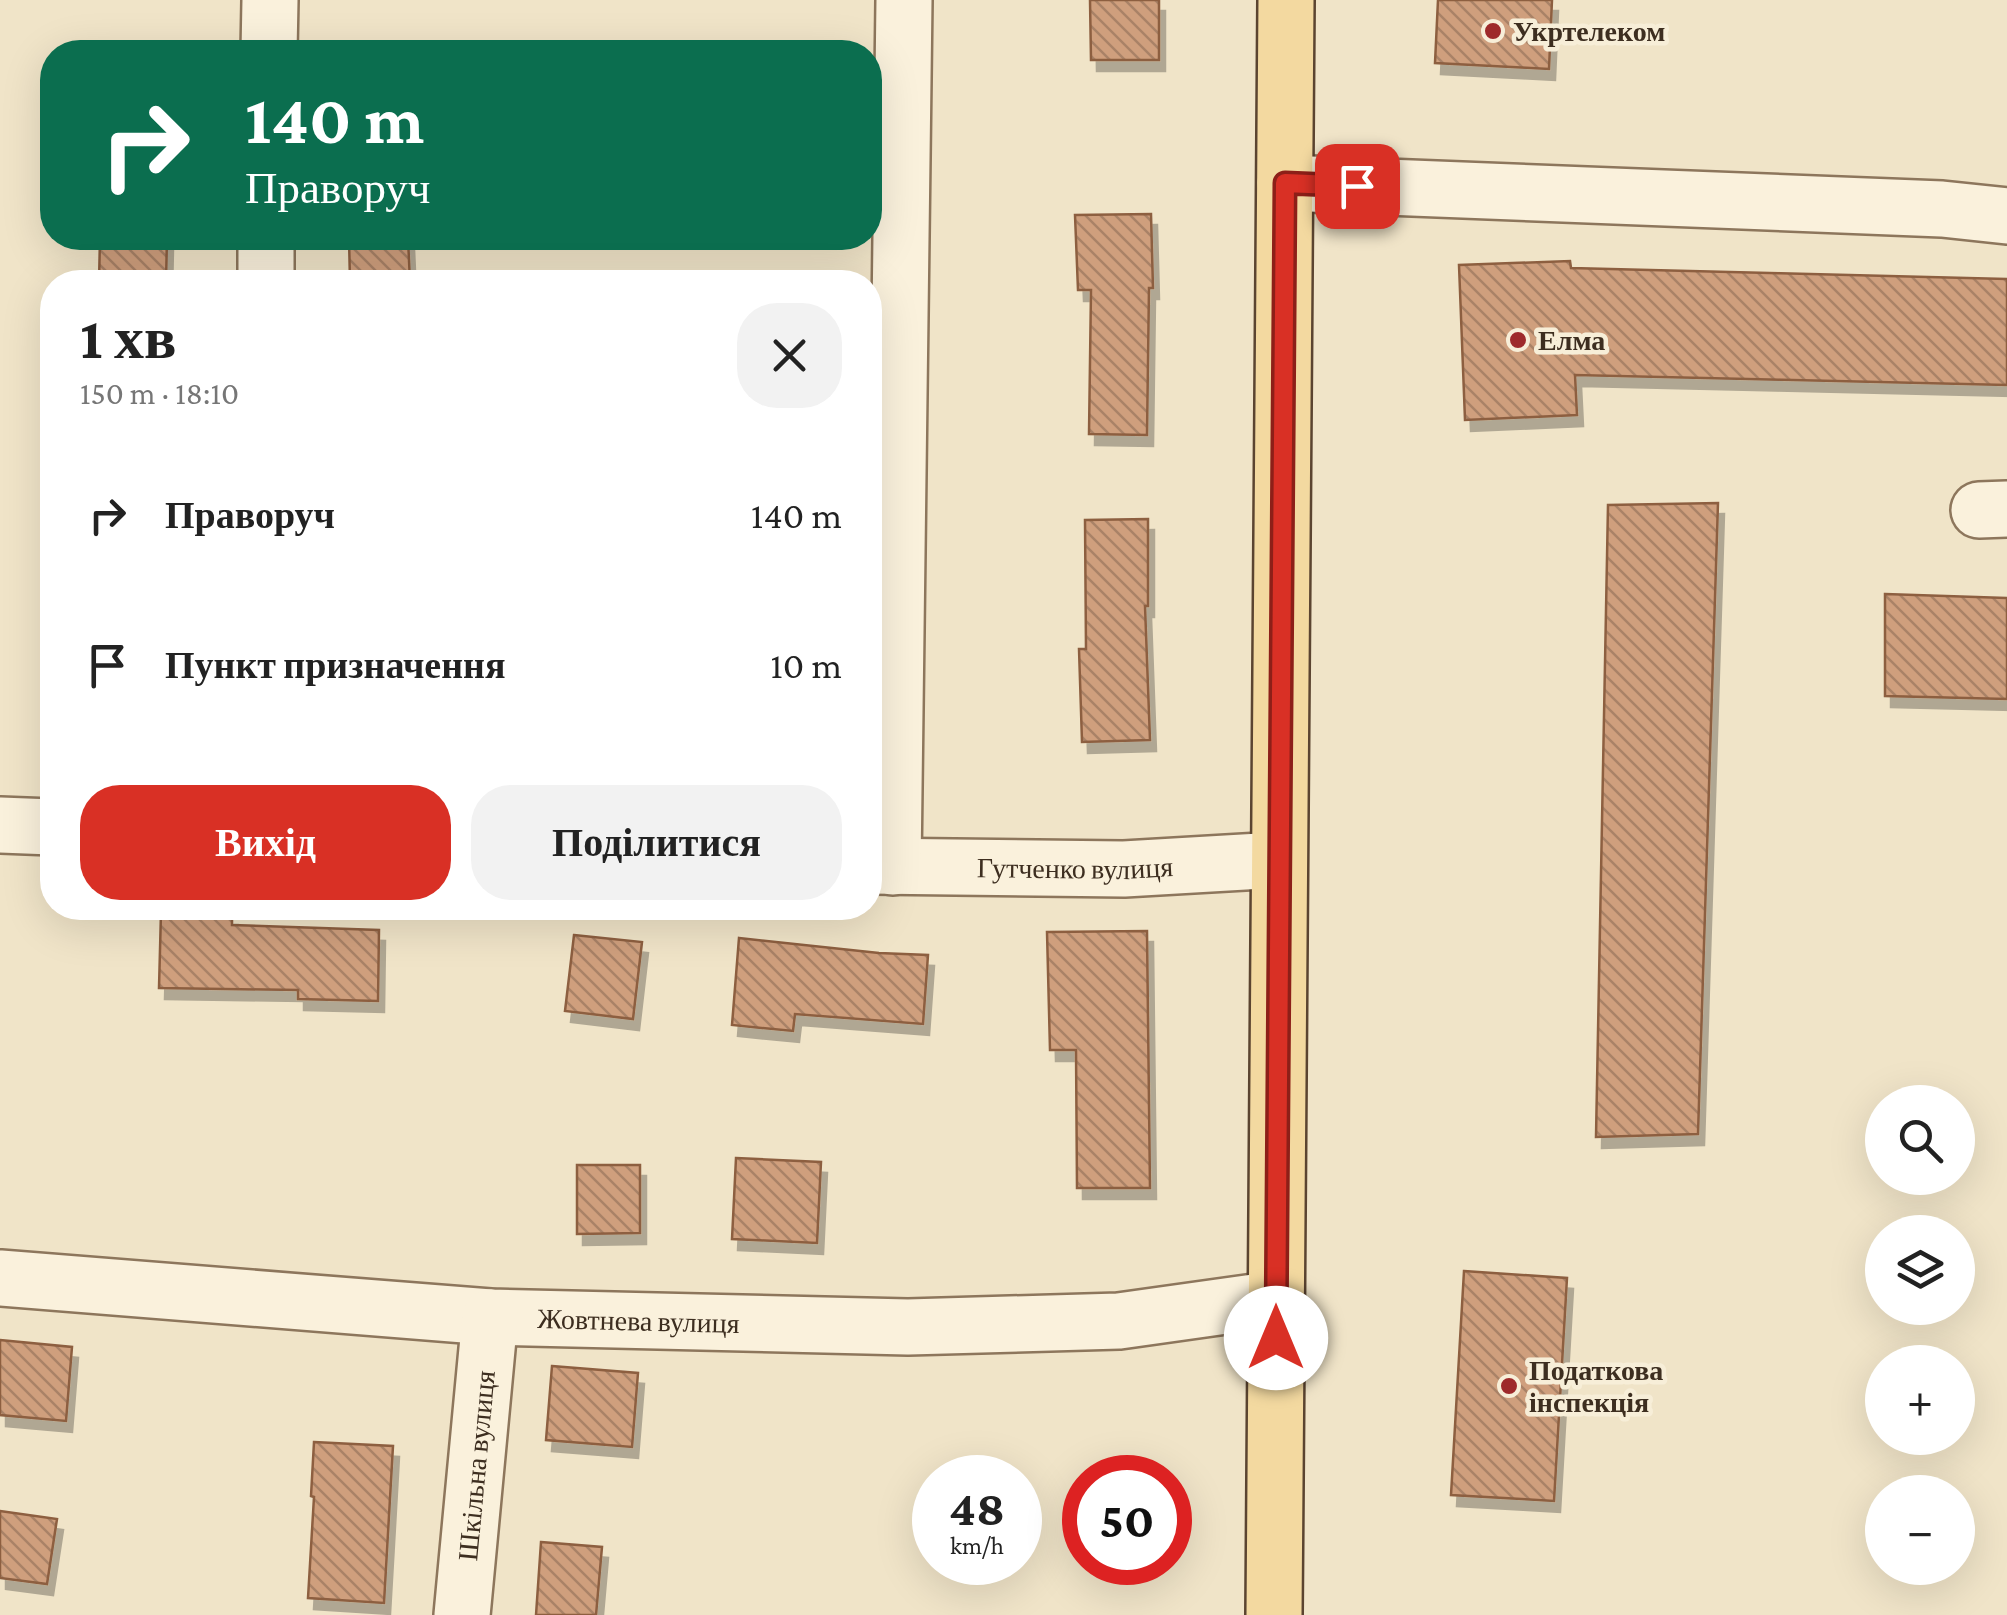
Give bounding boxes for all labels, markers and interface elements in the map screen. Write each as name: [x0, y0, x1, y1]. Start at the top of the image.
place label: Укртелеком: [1513, 16, 1665, 47]
marker: Укртелеком: [1482, 20, 1504, 42]
icon: right: [80, 80, 210, 210]
text: 140 m: [245, 80, 424, 158]
pin: [1315, 144, 1400, 229]
icon: arrive: [1330, 159, 1385, 214]
text: Праворуч: [245, 163, 430, 213]
button: close: [737, 303, 842, 408]
text: 1 хв: [80, 304, 176, 371]
place label: Елма: [1538, 325, 1605, 356]
marker: Елма: [1507, 329, 1529, 351]
text: 150 m · 18:10: [80, 375, 239, 411]
icon: right: [80, 488, 135, 543]
text: Праворуч: [165, 494, 335, 536]
text: 140 m: [751, 494, 842, 536]
icon: arrive: [80, 638, 135, 693]
text: Пункт призначення: [165, 644, 506, 686]
text: 10 m: [770, 644, 842, 686]
button: Вихід: [80, 785, 451, 900]
button: Поділитися: [471, 785, 842, 900]
street label: Гутченко вулиця: [977, 851, 1174, 885]
map controls: [1865, 1085, 1975, 1585]
button: search: [1865, 1085, 1975, 1195]
button: layers: [1865, 1215, 1975, 1325]
position arrow: [1224, 1286, 1328, 1390]
street label: Жовтнева вулиця: [537, 1303, 740, 1338]
button: +: [1865, 1345, 1975, 1455]
place label: Податкова інспекція: [1529, 1355, 1663, 1418]
street label: Шкільна вулиця: [452, 1369, 500, 1562]
marker: Податкова інспекція: [1498, 1375, 1520, 1397]
speed limit sign: 50: [1062, 1455, 1192, 1585]
button: −: [1865, 1475, 1975, 1585]
text: 48: [949, 1480, 1005, 1536]
text: km/h: [950, 1532, 1004, 1559]

